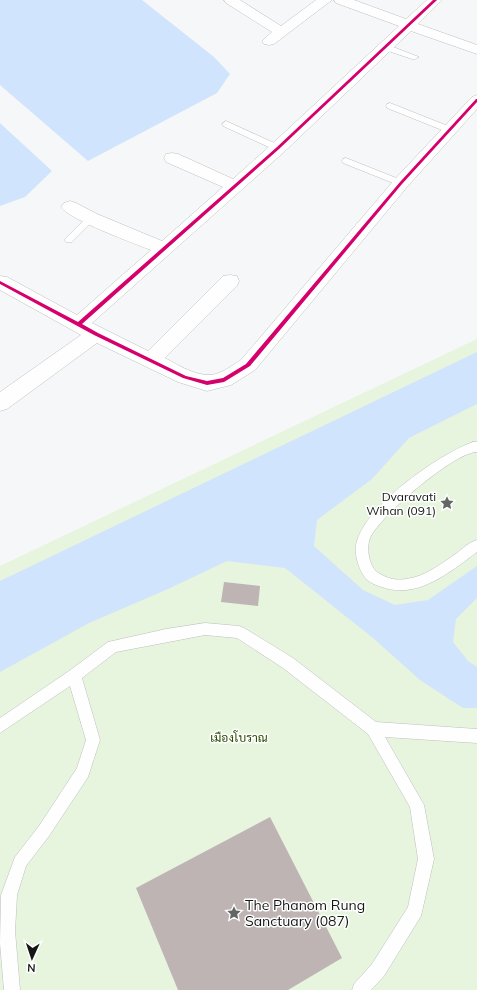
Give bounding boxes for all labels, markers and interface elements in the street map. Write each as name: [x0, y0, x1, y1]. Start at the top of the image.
place label: Dvaravati Wihan (091): [366, 489, 436, 518]
place icon: Dvaravati Wihan (091): [439, 495, 455, 511]
park label: เมืองโบราณ: [210, 730, 268, 745]
place label: The Phanom Rung Sanctuary (087): [245, 896, 365, 930]
place icon: The Phanom Rung Sanctuary (087): [226, 905, 242, 921]
north arrow: [12, 938, 52, 978]
text: N: [27, 961, 36, 975]

